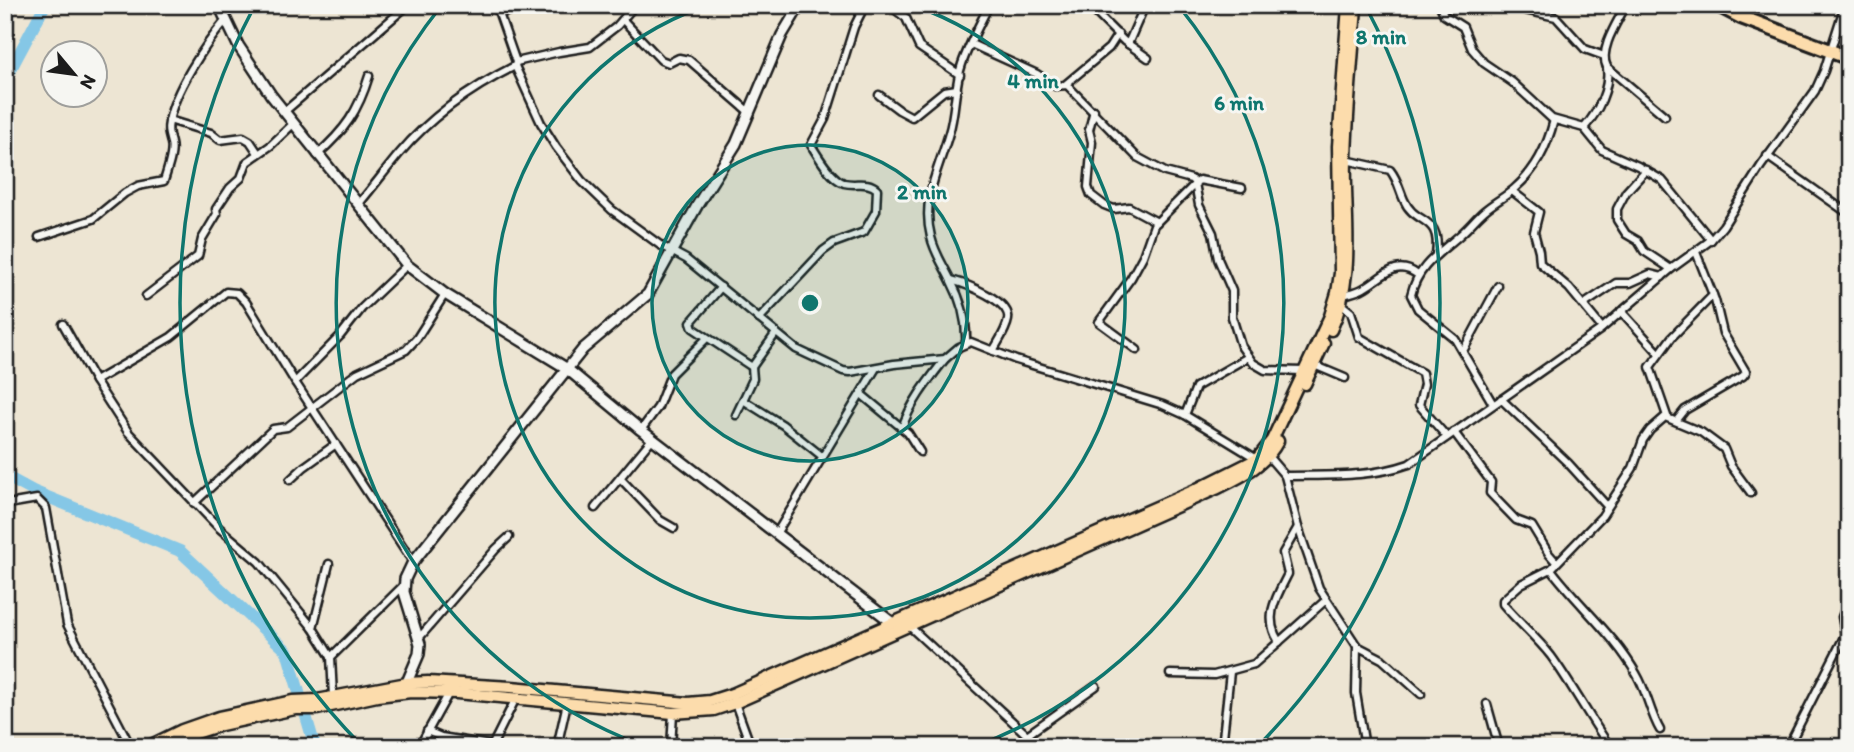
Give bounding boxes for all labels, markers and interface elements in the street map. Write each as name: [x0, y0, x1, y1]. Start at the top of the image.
text: 8 min: [1356, 24, 1407, 49]
north arrow: [38, 38, 108, 108]
text: 4 min: [1007, 68, 1060, 93]
text: N: [75, 71, 102, 93]
text: 6 min: [1214, 90, 1265, 115]
text: 2 min: [897, 179, 948, 204]
centre of rings: [798, 291, 822, 315]

